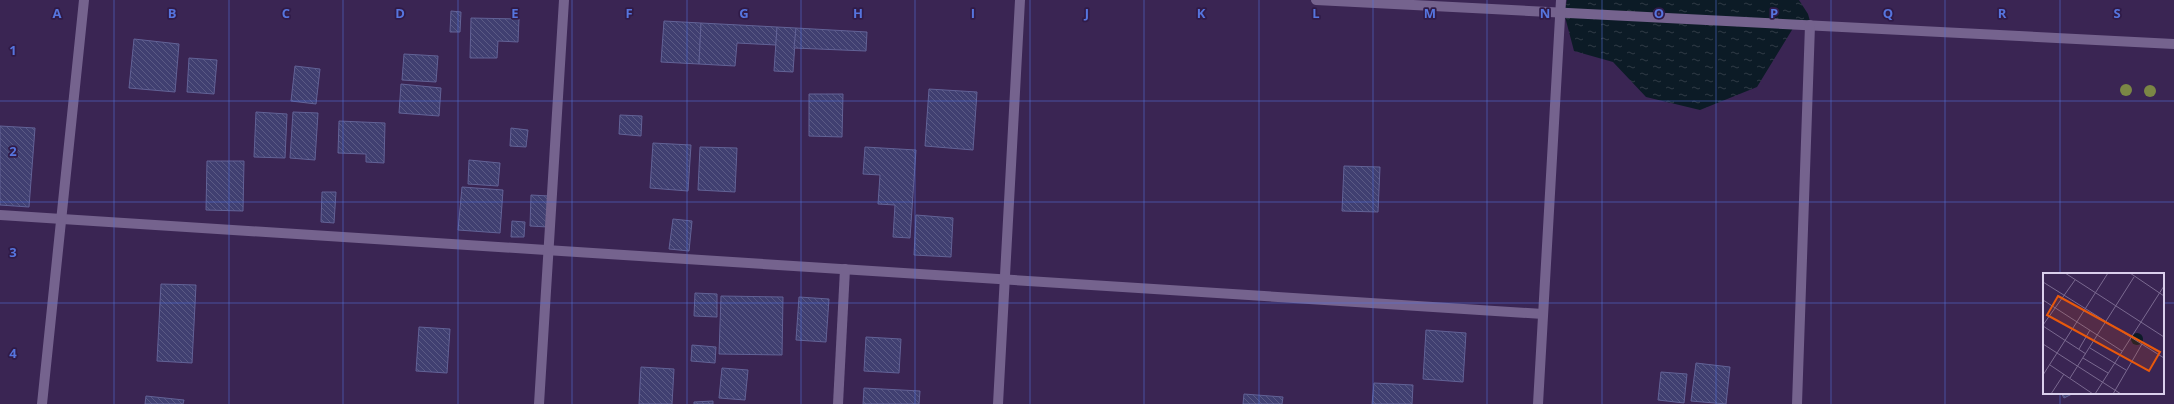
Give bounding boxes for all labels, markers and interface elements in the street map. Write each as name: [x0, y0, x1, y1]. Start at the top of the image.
text: A: [53, 4, 62, 22]
text: B: [168, 4, 177, 22]
text: C: [282, 4, 290, 22]
text: D: [395, 4, 405, 22]
text: E: [511, 4, 519, 22]
text: F: [625, 4, 633, 22]
text: G: [739, 4, 749, 22]
text: H: [853, 4, 863, 22]
text: I: [971, 4, 975, 22]
text: J: [1084, 4, 1089, 22]
text: K: [1197, 4, 1206, 22]
text: L: [1312, 4, 1320, 22]
text: M: [1424, 4, 1436, 22]
text: N: [1540, 4, 1550, 22]
text: O: [1654, 4, 1664, 22]
text: P: [1770, 4, 1778, 22]
text: Q: [1883, 4, 1893, 22]
text: R: [1998, 4, 2007, 22]
text: S: [2113, 4, 2121, 22]
text: 1: [9, 41, 17, 59]
text: 2: [9, 142, 17, 160]
text: 3: [9, 243, 17, 261]
inset map: [2043, 273, 2164, 394]
text: 4: [9, 344, 17, 362]

